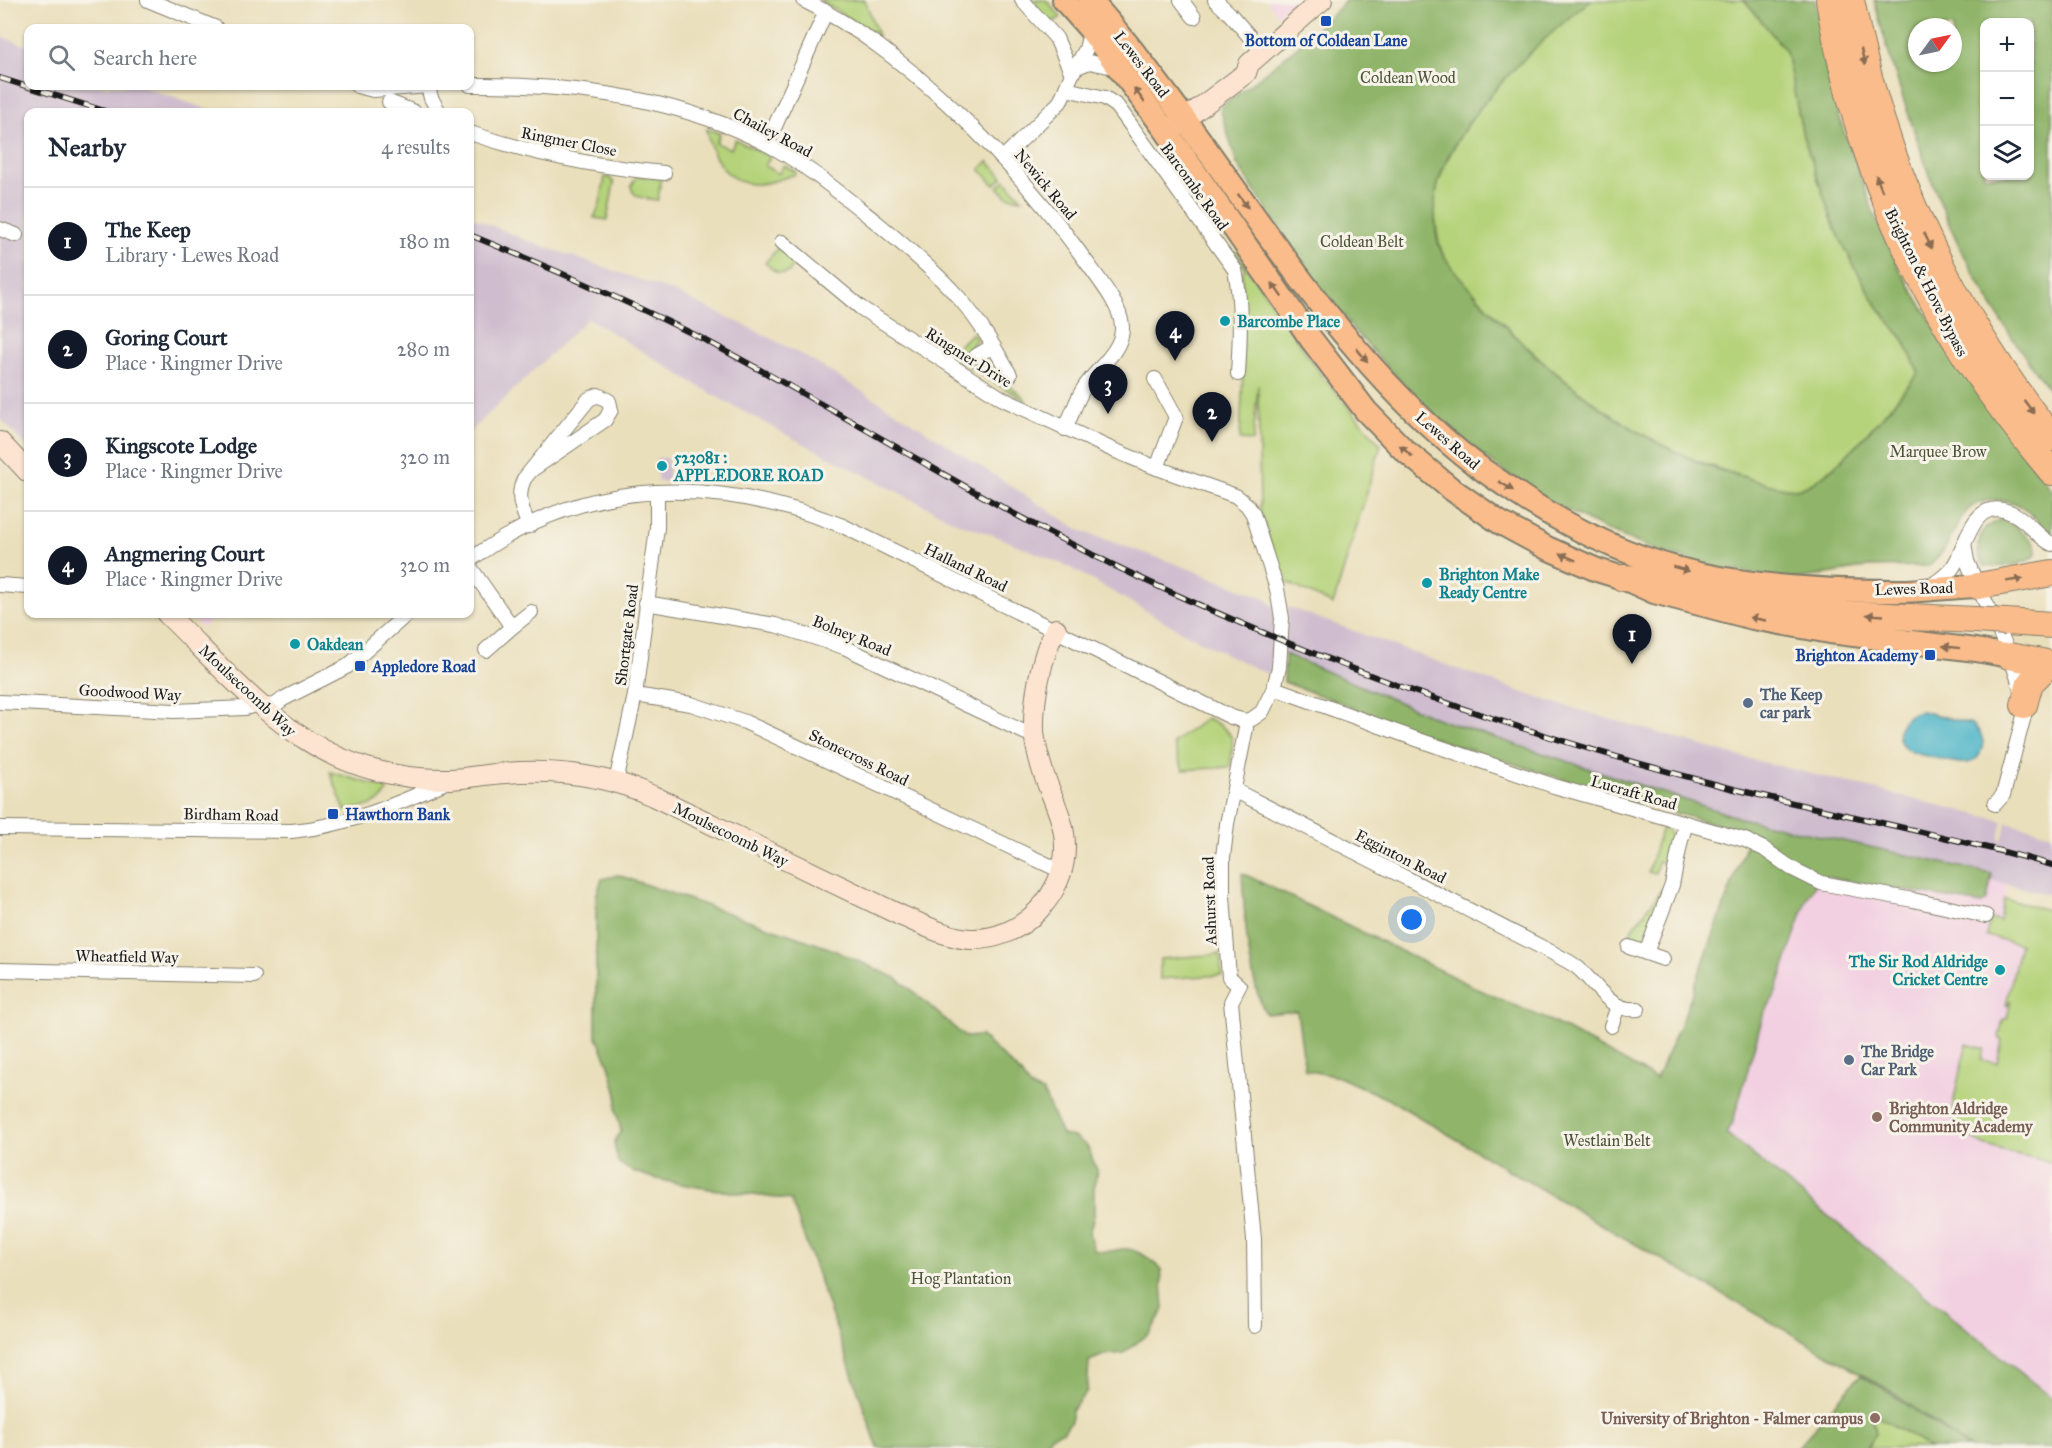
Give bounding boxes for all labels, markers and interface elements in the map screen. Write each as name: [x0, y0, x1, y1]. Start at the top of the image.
marker: Bottom of Coldean Lane: [1319, 14, 1333, 28]
north arrow: [1908, 18, 1962, 72]
map controls: [1980, 18, 2034, 180]
button: +: [1980, 18, 2034, 72]
search box: [24, 24, 474, 90]
street label: Lewes Road: [1110, 27, 1173, 101]
place label: Bottom of Coldean Lane: [1245, 31, 1408, 50]
icon: search: [45, 41, 78, 74]
text: Search here: [93, 44, 197, 71]
one-way arrow: [1859, 48, 1869, 66]
park label: Coldean Wood: [1360, 68, 1456, 87]
button: −: [1980, 72, 2034, 126]
one-way arrow: [1133, 87, 1146, 103]
street label: Chailey Road: [730, 104, 816, 161]
street label: Ringmer Close: [519, 123, 619, 161]
button: layers: [1980, 126, 2034, 180]
text: Nearby: [48, 131, 126, 163]
text: 4 results: [381, 135, 450, 159]
street label: Barcombe Road: [1156, 139, 1233, 234]
street label: Newick Road: [1011, 145, 1081, 224]
one-way arrow: [1874, 174, 1884, 192]
one-way arrow: [1237, 192, 1249, 208]
street label: Brighton & Hove Bypass: [1880, 205, 1972, 360]
text: The Keep: [105, 216, 191, 243]
text: 1: [64, 229, 71, 253]
text: 180 m: [399, 229, 450, 253]
park label: Coldean Belt: [1320, 232, 1404, 251]
one-way arrow: [1924, 232, 1933, 249]
text: Library · Lewes Road: [105, 243, 279, 267]
one-way arrow: [1271, 283, 1283, 299]
pin: 4: [1156, 312, 1194, 361]
place label: Barcombe Place: [1237, 312, 1340, 331]
marker: Barcombe Place: [1218, 314, 1232, 328]
street label: Ringmer Drive: [922, 323, 1016, 393]
text: Goring Court: [105, 324, 227, 351]
text: 2: [63, 337, 72, 361]
text: 280 m: [397, 337, 450, 361]
one-way arrow: [1355, 347, 1368, 362]
text: Place · Ringmer Drive: [105, 351, 283, 375]
pin: 3: [1088, 364, 1128, 414]
pin: 2: [1192, 392, 1232, 442]
one-way arrow: [2022, 400, 2034, 415]
street label: Lewes Road: [1412, 407, 1484, 473]
text: Kingscote Lodge: [105, 432, 257, 459]
park label: Marquee Brow: [1889, 442, 1987, 462]
text: 3: [64, 445, 72, 469]
text: 320 m: [399, 445, 450, 469]
one-way arrow: [1399, 445, 1414, 458]
place label: 523081 : APPLEDORE ROAD: [673, 448, 824, 485]
text: Place · Ringmer Drive: [105, 459, 283, 483]
marker: 523081 : APPLEDORE ROAD: [655, 459, 669, 473]
one-way arrow: [1497, 480, 1514, 491]
street label: Halland Road: [921, 539, 1011, 596]
text: Angmering Court: [105, 540, 265, 567]
one-way arrow: [1559, 552, 1577, 562]
text: 4: [62, 553, 73, 577]
text: 320 m: [399, 553, 450, 577]
place label: Brighton Make Ready Centre: [1439, 565, 1540, 603]
one-way arrow: [1672, 565, 1690, 574]
text: Place · Ringmer Drive: [105, 567, 283, 591]
one-way arrow: [2006, 575, 2025, 584]
marker: Brighton Make Ready Centre: [1420, 576, 1434, 590]
street label: Lewes Road: [1874, 578, 1954, 599]
street label: Shortgate Road: [611, 583, 643, 687]
street label: Bolney Road: [810, 611, 894, 660]
one-way arrow: [1865, 611, 1884, 620]
pin: 1: [1612, 614, 1652, 664]
one-way arrow: [1749, 614, 1768, 623]
place label: Oakdean: [307, 635, 364, 654]
marker: Oakdean: [288, 637, 302, 651]
street label: Moulsecoomb Way: [195, 640, 301, 741]
one-way arrow: [1942, 642, 1961, 651]
place label: Brighton Academy: [1795, 646, 1920, 666]
marker: Brighton Academy: [1923, 648, 1937, 662]
place label: Appledore Road: [371, 657, 477, 677]
marker: Appledore Road: [353, 659, 367, 673]
street label: Goodwood Way: [78, 680, 182, 705]
place label: The Keep car park: [1759, 685, 1822, 723]
marker: The Keep car park: [1741, 696, 1755, 710]
street label: Stonecross Road: [806, 725, 912, 790]
street label: Lucraft Road: [1589, 771, 1679, 814]
street label: Moulsecoomb Way: [670, 798, 792, 871]
street label: Birdham Road: [183, 804, 279, 825]
place label: Hawthorn Bank: [345, 805, 451, 824]
marker: Hawthorn Bank: [326, 807, 340, 821]
street label: Egginton Road: [1352, 825, 1449, 888]
street label: Ashurst Road: [1198, 856, 1221, 947]
your location: [1397, 905, 1426, 934]
street label: Wheatfield Way: [75, 946, 179, 967]
place label: The Sir Rod Aldridge Cricket Centre: [1848, 952, 1988, 989]
marker: The Sir Rod Aldridge Cricket Centre: [1993, 963, 2007, 977]
place label: The Bridge Car Park: [1860, 1042, 1934, 1079]
marker: The Bridge Car Park: [1842, 1053, 1856, 1067]
place label: Brighton Aldridge Community Academy: [1889, 1099, 2034, 1137]
marker: Brighton Aldridge Community Academy: [1870, 1110, 1884, 1124]
park label: Westlain Belt: [1563, 1131, 1651, 1150]
park label: Hog Plantation: [911, 1269, 1012, 1289]
place label: University of Brighton - Falmer campus: [1601, 1409, 1863, 1429]
marker: University of Brighton - Falmer campus: [1868, 1411, 1882, 1425]

